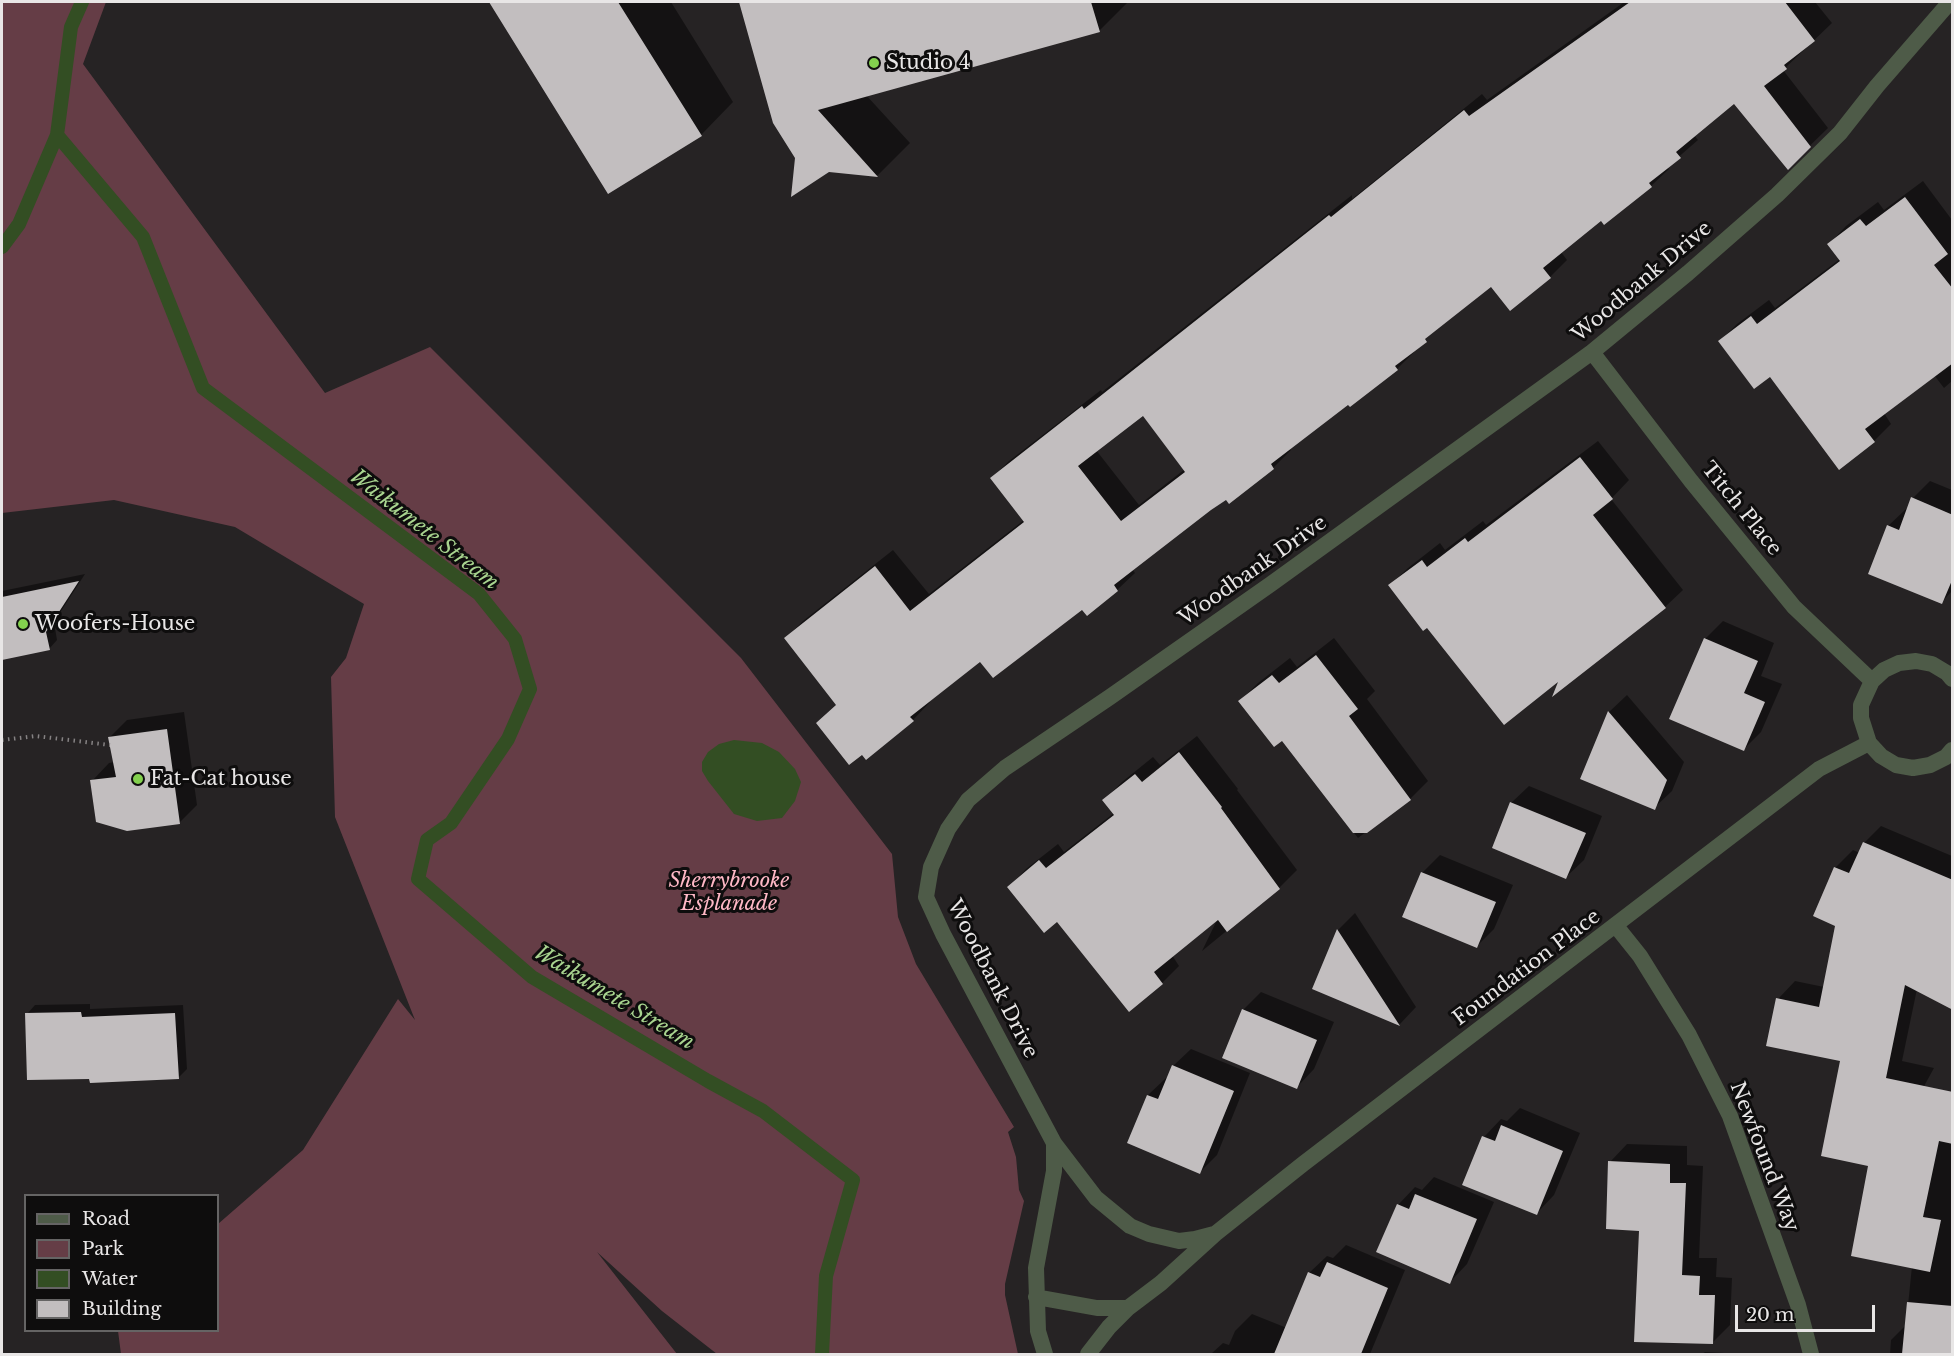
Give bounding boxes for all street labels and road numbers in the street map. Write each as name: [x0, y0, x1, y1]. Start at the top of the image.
street label: Woodbank Drive: [1567, 217, 1717, 347]
street label: Titch Place: [1696, 457, 1786, 561]
street label: Woodbank Drive: [1175, 511, 1331, 631]
street label: Woodbank Drive: [942, 896, 1042, 1062]
street label: Foundation Place: [1449, 905, 1605, 1031]
street label: Newfound Way: [1724, 1079, 1804, 1235]

